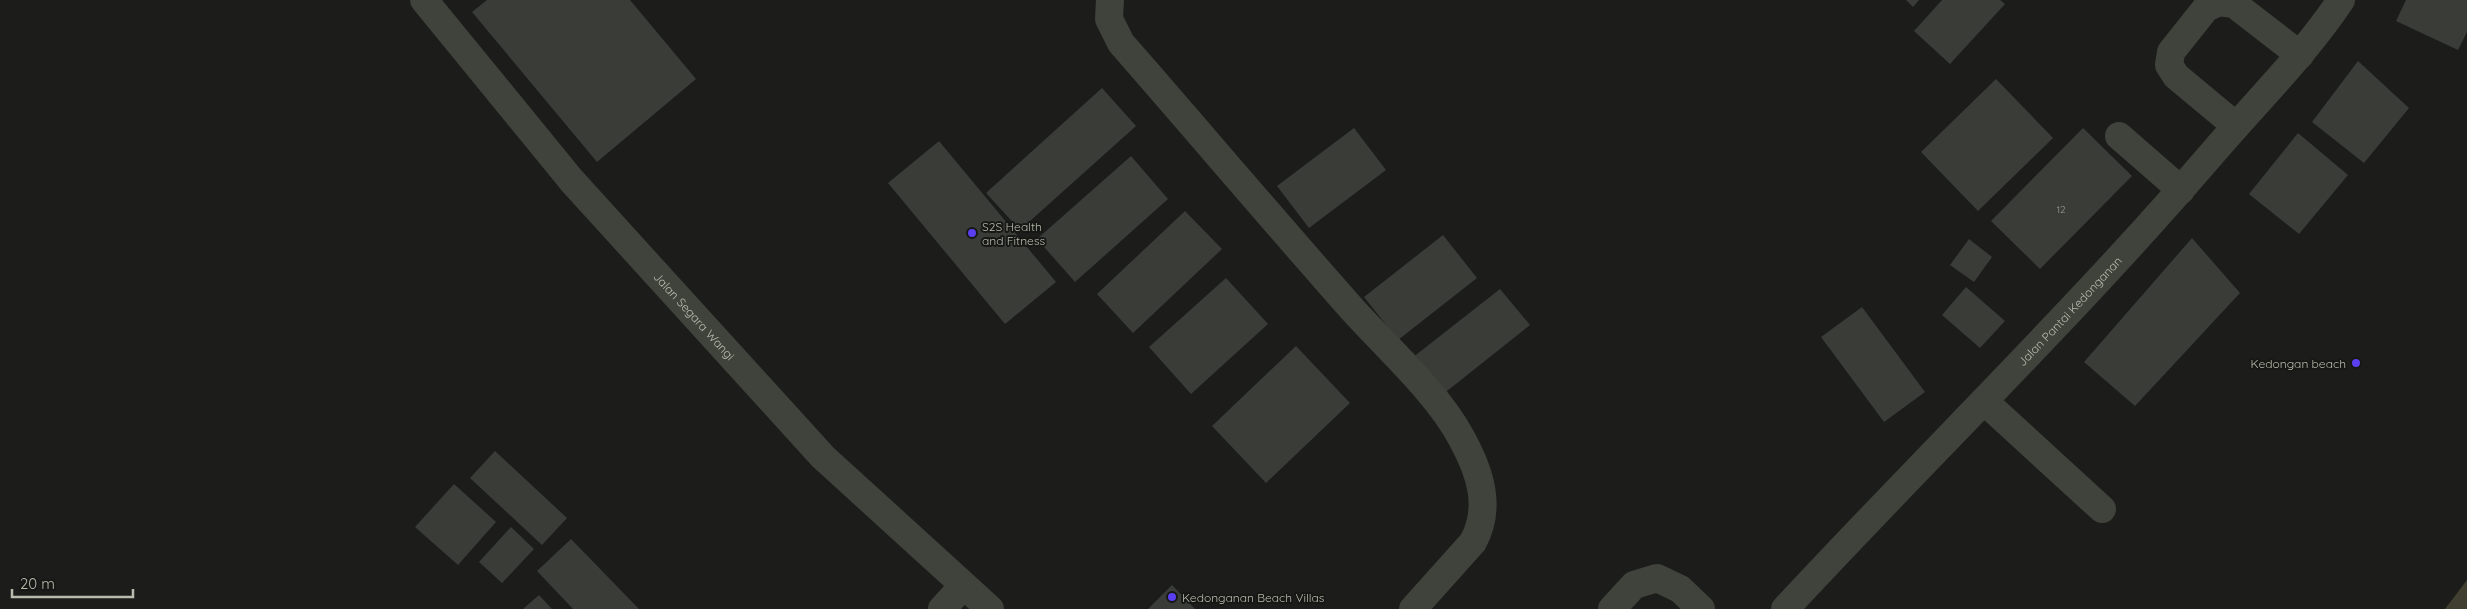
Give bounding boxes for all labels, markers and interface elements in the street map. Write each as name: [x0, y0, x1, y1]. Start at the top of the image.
house number: 12: [2056, 203, 2066, 216]
place label: S2S Health and Fitness: [982, 219, 1046, 248]
marker: S2S Health and Fitness: [966, 227, 978, 239]
street label: Jalan Pantai Kedonganan: [2014, 253, 2124, 369]
street label: Jalan Segara Wangi: [651, 269, 738, 363]
place label: Kedongan beach: [2251, 356, 2346, 371]
marker: Kedongan beach: [2350, 357, 2362, 369]
scale bar: [12, 566, 134, 598]
text: 20 m: [20, 574, 55, 593]
place label: Kedonganan Beach Villas: [1182, 590, 1325, 605]
marker: Kedonganan Beach Villas: [1166, 591, 1178, 603]

